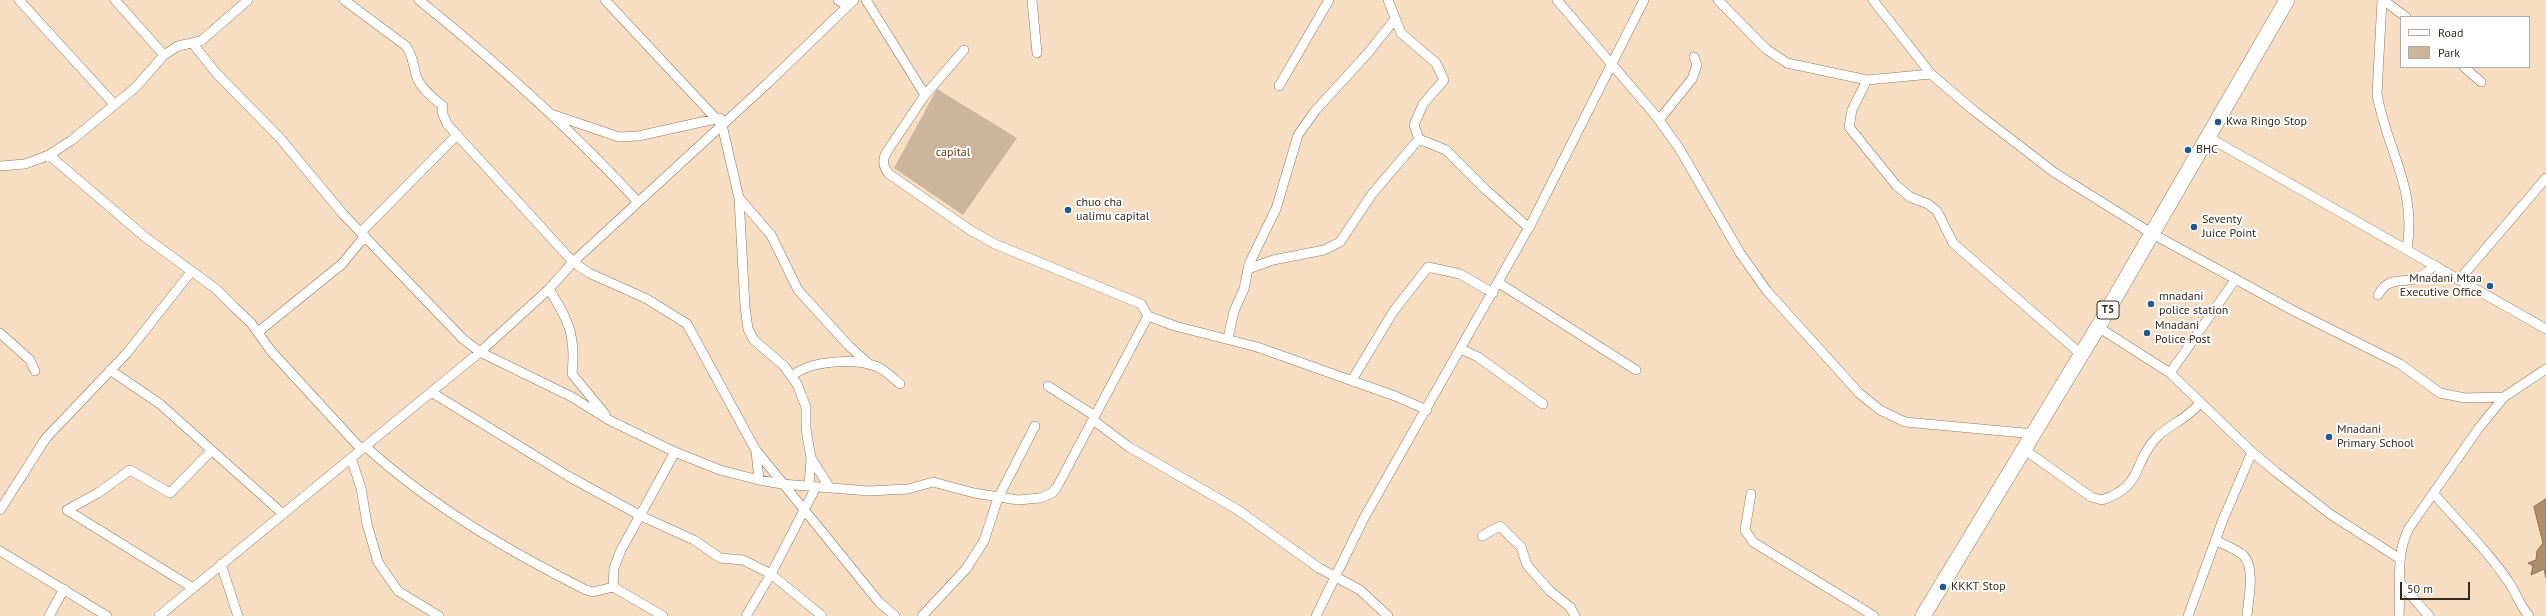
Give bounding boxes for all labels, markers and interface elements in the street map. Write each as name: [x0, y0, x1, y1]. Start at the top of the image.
legend: [2400, 16, 2530, 68]
text: Road: [2438, 25, 2463, 40]
text: Park: [2438, 45, 2460, 60]
place label: Kwa Ringo Stop: [2226, 115, 2307, 129]
marker: Kwa Ringo Stop: [2213, 117, 2223, 127]
place label: BHC: [2196, 143, 2218, 157]
marker: BHC: [2183, 145, 2193, 155]
park label: capital: [936, 146, 970, 160]
place label: chuo cha ualimu capital: [1076, 196, 1149, 224]
marker: chuo cha ualimu capital: [1063, 205, 1073, 215]
place label: Seventy Juice Point: [2202, 213, 2256, 241]
marker: Seventy Juice Point: [2189, 222, 2199, 232]
place label: Mnadani Mtaa Executive Office: [2400, 272, 2482, 300]
marker: Mnadani Mtaa Executive Office: [2485, 281, 2495, 291]
place label: mnadani police station: [2159, 290, 2228, 318]
marker: mnadani police station: [2146, 299, 2156, 309]
road number: T5: [2097, 301, 2119, 319]
place label: Mnadani Police Post: [2155, 319, 2211, 347]
marker: Mnadani Police Post: [2142, 328, 2152, 338]
place label: Mnadani Primary School: [2337, 423, 2414, 451]
marker: Mnadani Primary School: [2324, 432, 2334, 442]
scale bar: [2402, 574, 2472, 600]
place label: KKKT Stop: [1951, 580, 2006, 594]
text: 50 m: [2407, 581, 2433, 596]
marker: KKKT Stop: [1938, 582, 1948, 592]

